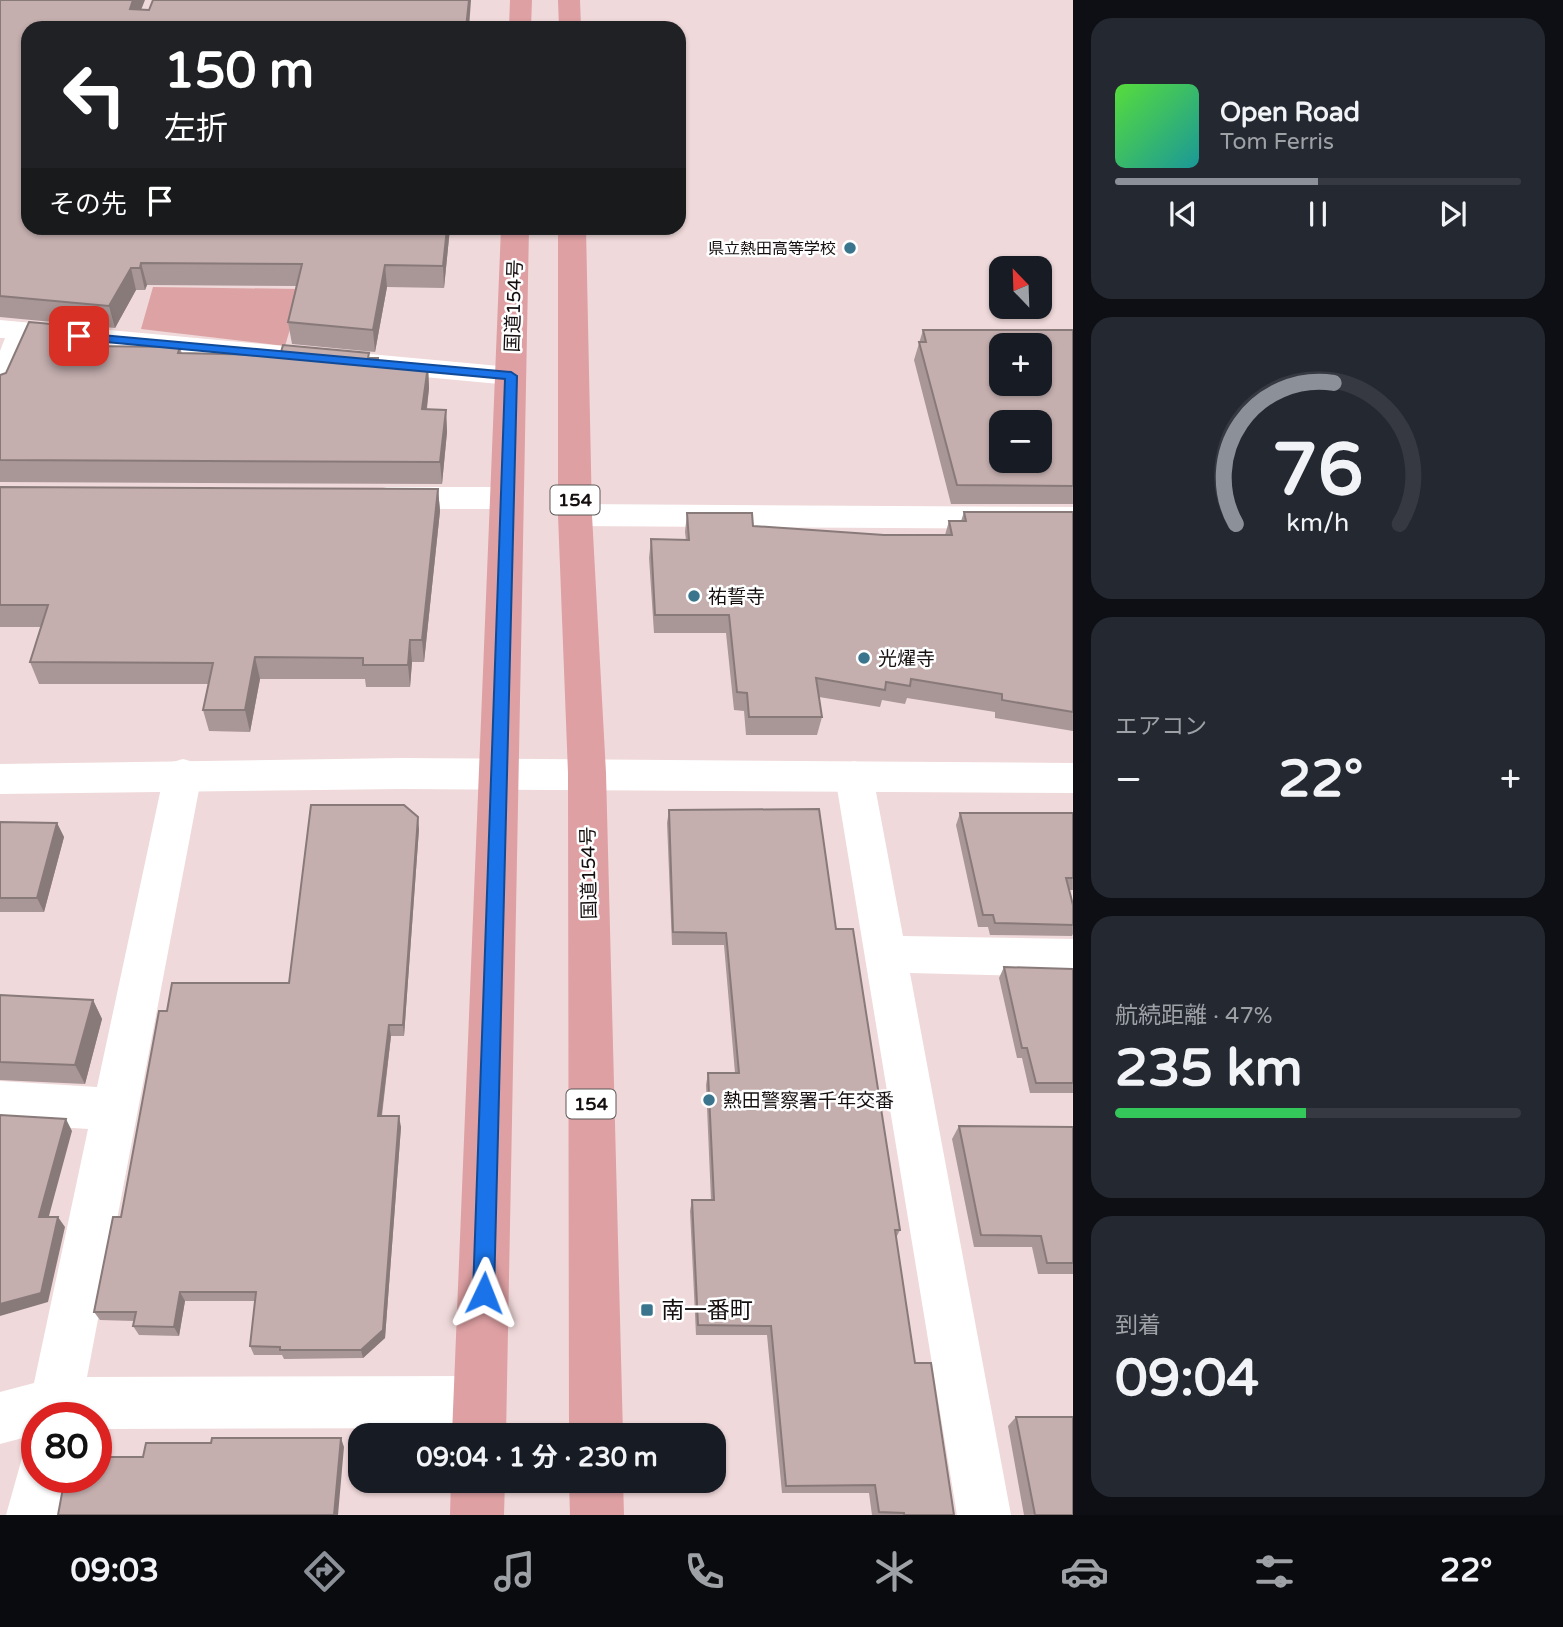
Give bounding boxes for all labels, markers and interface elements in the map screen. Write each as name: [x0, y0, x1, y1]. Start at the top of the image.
text: 150 m: [164, 42, 314, 101]
icon: left: [49, 49, 140, 140]
text: Open Road: [1220, 97, 1360, 128]
text: 左折: [164, 110, 228, 148]
text: Tom Ferris: [1220, 128, 1334, 156]
icon: arrive: [141, 182, 179, 220]
text: その先: [49, 189, 127, 220]
icon: previous: [1164, 195, 1202, 233]
icon: pause: [1299, 195, 1337, 233]
icon: next: [1434, 195, 1472, 233]
place label: 県立熱田高等学校: [708, 239, 836, 259]
marker: 県立熱田高等学校: [842, 240, 858, 256]
north arrow: [989, 256, 1052, 318]
map controls: [989, 256, 1052, 473]
street label: 国道154号: [501, 259, 527, 353]
pin: [49, 306, 109, 366]
icon: arrive: [60, 317, 98, 355]
button: +: [989, 333, 1052, 396]
button: −: [989, 410, 1052, 473]
text: 76: [1272, 428, 1364, 516]
road number: 154: [550, 486, 600, 514]
text: km/h: [1287, 508, 1349, 538]
place label: 祐誓寺: [708, 586, 765, 608]
marker: 祐誓寺: [686, 588, 702, 604]
place label: 光燿寺: [878, 648, 935, 670]
marker: 光燿寺: [856, 650, 872, 666]
text: エアコン: [1115, 713, 1207, 741]
text: 22°: [1278, 748, 1363, 811]
text: −: [1115, 757, 1142, 803]
text: +: [1500, 757, 1521, 803]
street label: 国道154号: [577, 826, 601, 920]
text: 航続距離 · 47%: [1115, 1002, 1273, 1030]
text: 235 km: [1115, 1037, 1303, 1100]
road number: 154: [566, 1090, 616, 1119]
place label: 熱田警察署千年交番: [723, 1090, 894, 1112]
marker: 熱田警察署千年交番: [701, 1092, 717, 1108]
position arrow: [447, 1256, 521, 1330]
place label: 南一番町: [661, 1297, 753, 1325]
marker: 南一番町: [639, 1302, 655, 1318]
text: 到着: [1115, 1312, 1161, 1340]
text: 09:04: [1115, 1347, 1259, 1410]
speed limit sign: 80: [21, 1402, 112, 1493]
text: 09:04 · 1 分 · 230 m: [416, 1442, 658, 1473]
icon: directions: [300, 1547, 349, 1596]
icon: music: [490, 1547, 539, 1596]
icon: phone: [680, 1547, 729, 1596]
icon: climate: [870, 1547, 919, 1596]
icon: car: [1060, 1547, 1109, 1596]
icon: filters: [1250, 1547, 1299, 1596]
text: 09:03: [70, 1552, 159, 1590]
text: 22°: [1440, 1552, 1492, 1590]

